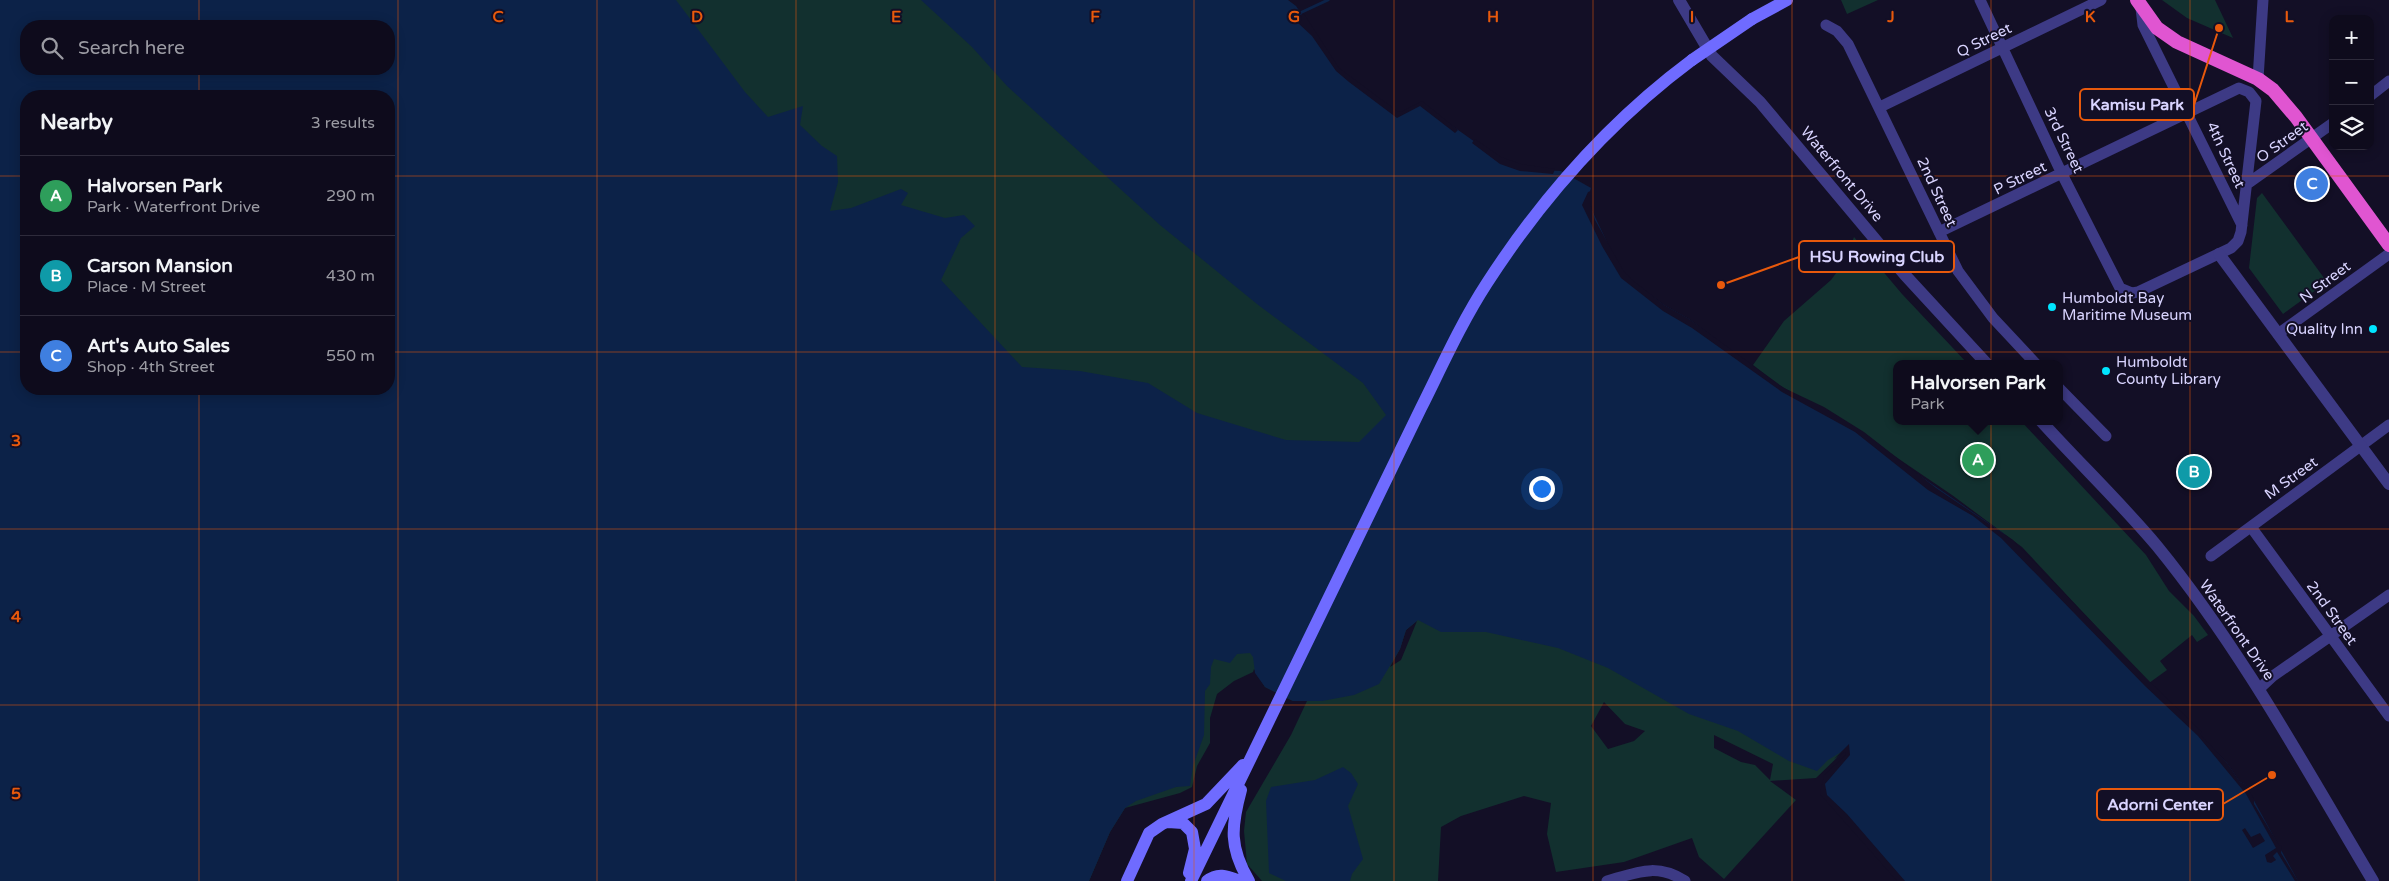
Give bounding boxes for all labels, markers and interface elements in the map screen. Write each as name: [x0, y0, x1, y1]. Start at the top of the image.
text: C: [492, 7, 504, 27]
text: D: [691, 7, 703, 27]
text: E: [891, 7, 901, 27]
text: F: [1090, 7, 1100, 27]
text: G: [1288, 7, 1300, 27]
text: H: [1487, 7, 1499, 27]
text: I: [1690, 7, 1694, 27]
text: J: [1886, 7, 1895, 27]
text: K: [2085, 7, 2096, 27]
text: L: [2284, 7, 2294, 27]
map controls: [2329, 15, 2374, 150]
button: +: [2329, 15, 2374, 60]
street label: Q Street: [1954, 19, 2015, 61]
search box: [20, 20, 395, 75]
icon: search: [38, 34, 66, 62]
text: Search here: [78, 37, 185, 59]
button: −: [2329, 60, 2374, 105]
callout: Kamisu Park: [2080, 89, 2194, 120]
text: Kamisu Park: [2090, 95, 2184, 115]
street label: 3rd Street: [2040, 104, 2088, 176]
button: layers: [2329, 105, 2374, 150]
text: Nearby: [40, 110, 113, 135]
text: 3 results: [311, 113, 375, 133]
street label: O Street: [2253, 117, 2311, 167]
street label: 4th Street: [2203, 119, 2249, 191]
street label: Waterfront Drive: [1797, 123, 1887, 225]
street label: 2nd Street: [1913, 154, 1961, 230]
street label: P Street: [1991, 157, 2050, 199]
pin: C: [2296, 165, 2328, 203]
text: Halvorsen Park: [87, 175, 223, 197]
text: A: [50, 186, 62, 206]
text: 290 m: [326, 186, 375, 206]
text: Park · Waterfront Drive: [87, 197, 260, 217]
callout: HSU Rowing Club: [1799, 241, 1954, 272]
text: HSU Rowing Club: [1810, 247, 1944, 267]
text: Carson Mansion: [87, 255, 233, 277]
street label: N Street: [2296, 257, 2354, 307]
text: B: [50, 266, 62, 286]
text: 430 m: [326, 266, 375, 286]
text: Place · M Street: [87, 277, 206, 297]
place label: Humboldt Bay Maritime Museum: [2062, 289, 2192, 324]
marker: Humboldt Bay Maritime Museum: [2046, 301, 2058, 313]
place label: Quality Inn: [2286, 320, 2363, 338]
marker: Quality Inn: [2367, 323, 2379, 335]
text: Art's Auto Sales: [87, 335, 230, 357]
text: C: [50, 346, 62, 366]
text: 550 m: [326, 346, 375, 366]
place label: Humboldt County Library: [2116, 353, 2221, 388]
text: Shop · 4th Street: [87, 357, 215, 377]
popup: [1893, 360, 2063, 425]
marker: Humboldt County Library: [2100, 365, 2112, 377]
text: Halvorsen Park: [1910, 372, 2046, 394]
text: Park: [1910, 394, 1944, 414]
text: 3: [11, 431, 21, 451]
pin: A: [1962, 441, 1994, 479]
pin: B: [2178, 453, 2210, 491]
street label: M Street: [2261, 453, 2321, 503]
your location: [1529, 476, 1555, 502]
street label: Waterfront Drive: [2196, 576, 2278, 684]
street label: 2nd Street: [2303, 577, 2361, 649]
text: 4: [11, 607, 21, 627]
text: 5: [11, 784, 21, 804]
callout: Adorni Center: [2097, 789, 2223, 820]
text: Adorni Center: [2107, 795, 2214, 815]

